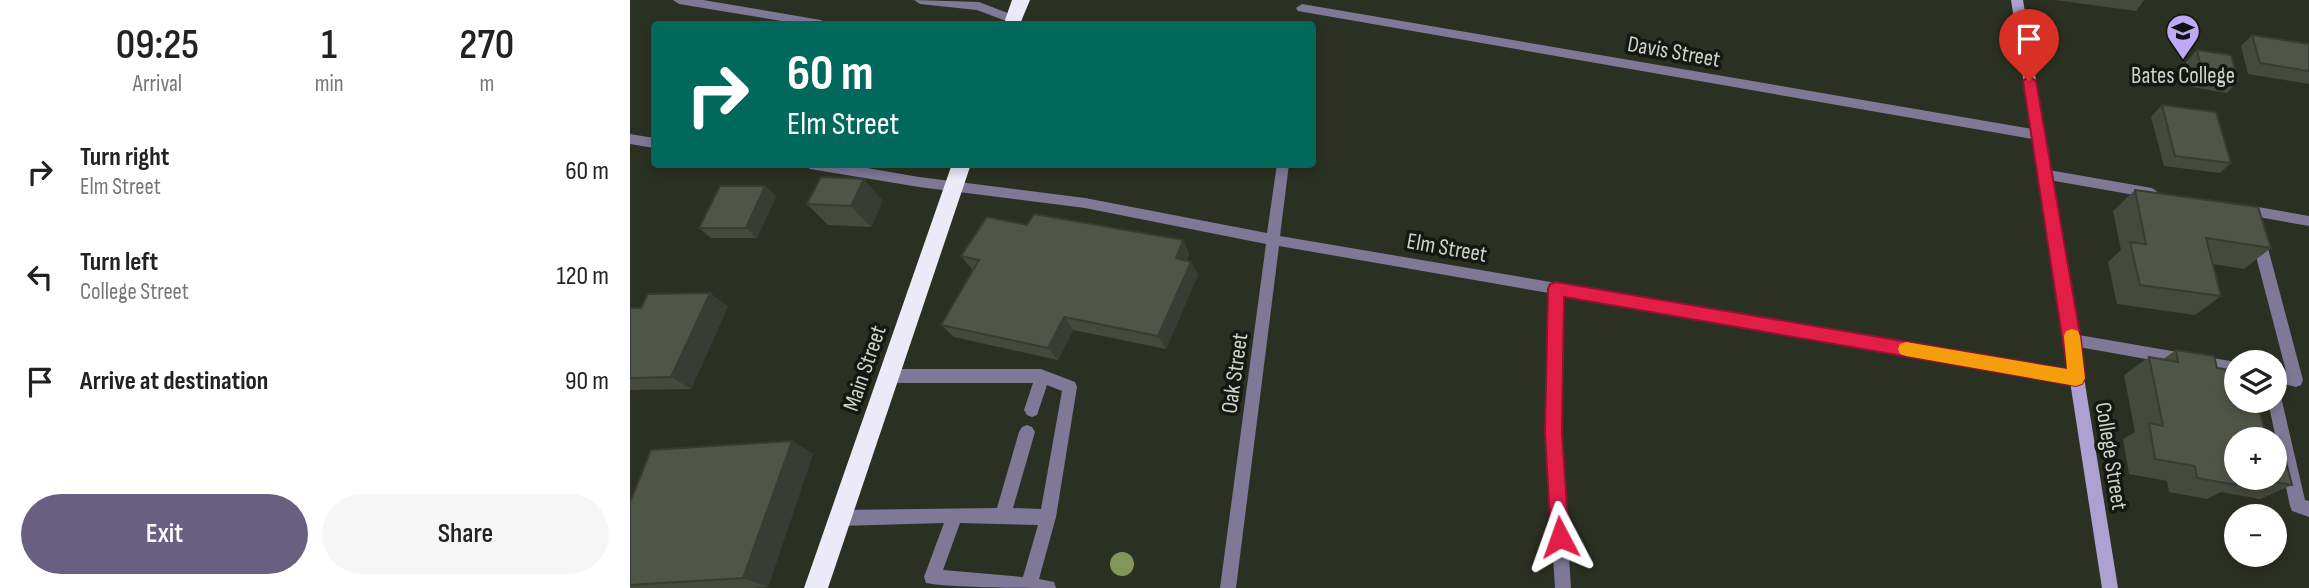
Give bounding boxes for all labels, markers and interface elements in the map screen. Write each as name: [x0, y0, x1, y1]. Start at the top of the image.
pin: [1999, 9, 2059, 81]
school or university icon: Bates College: [2164, 12, 2202, 61]
text: 09:25: [116, 20, 199, 71]
text: 1: [321, 20, 337, 71]
text: 270: [459, 20, 514, 71]
icon: arrive: [2010, 20, 2048, 58]
street label: Davis Street: [1625, 30, 1722, 74]
text: 60 m: [787, 45, 874, 104]
icon: right: [672, 49, 763, 140]
place label: Bates College: [2131, 62, 2235, 90]
text: Arrival: [133, 70, 182, 98]
text: min: [315, 70, 344, 98]
text: m: [479, 70, 494, 98]
text: Elm Street: [787, 105, 899, 144]
text: Turn right: [80, 142, 169, 173]
icon: right: [21, 153, 59, 191]
text: 60 m: [565, 156, 609, 187]
text: Elm Street: [80, 173, 161, 201]
street label: Elm Street: [1405, 227, 1489, 269]
text: Turn left: [80, 247, 158, 278]
icon: left: [21, 258, 59, 296]
text: 120 m: [556, 261, 609, 292]
text: College Street: [80, 278, 189, 306]
street label: Main Street: [837, 322, 893, 415]
street label: Oak Street: [1215, 331, 1254, 415]
map controls: [2224, 350, 2287, 567]
button: layers: [2224, 350, 2287, 413]
icon: arrive: [21, 363, 59, 401]
text: Arrive at destination: [80, 366, 268, 397]
text: 90 m: [565, 366, 609, 397]
street label: College Street: [2089, 400, 2133, 512]
button: +: [2224, 427, 2287, 490]
button: Exit: [21, 494, 308, 574]
button: Share: [322, 494, 609, 574]
position arrow: [1523, 500, 1597, 574]
button: −: [2224, 504, 2287, 567]

